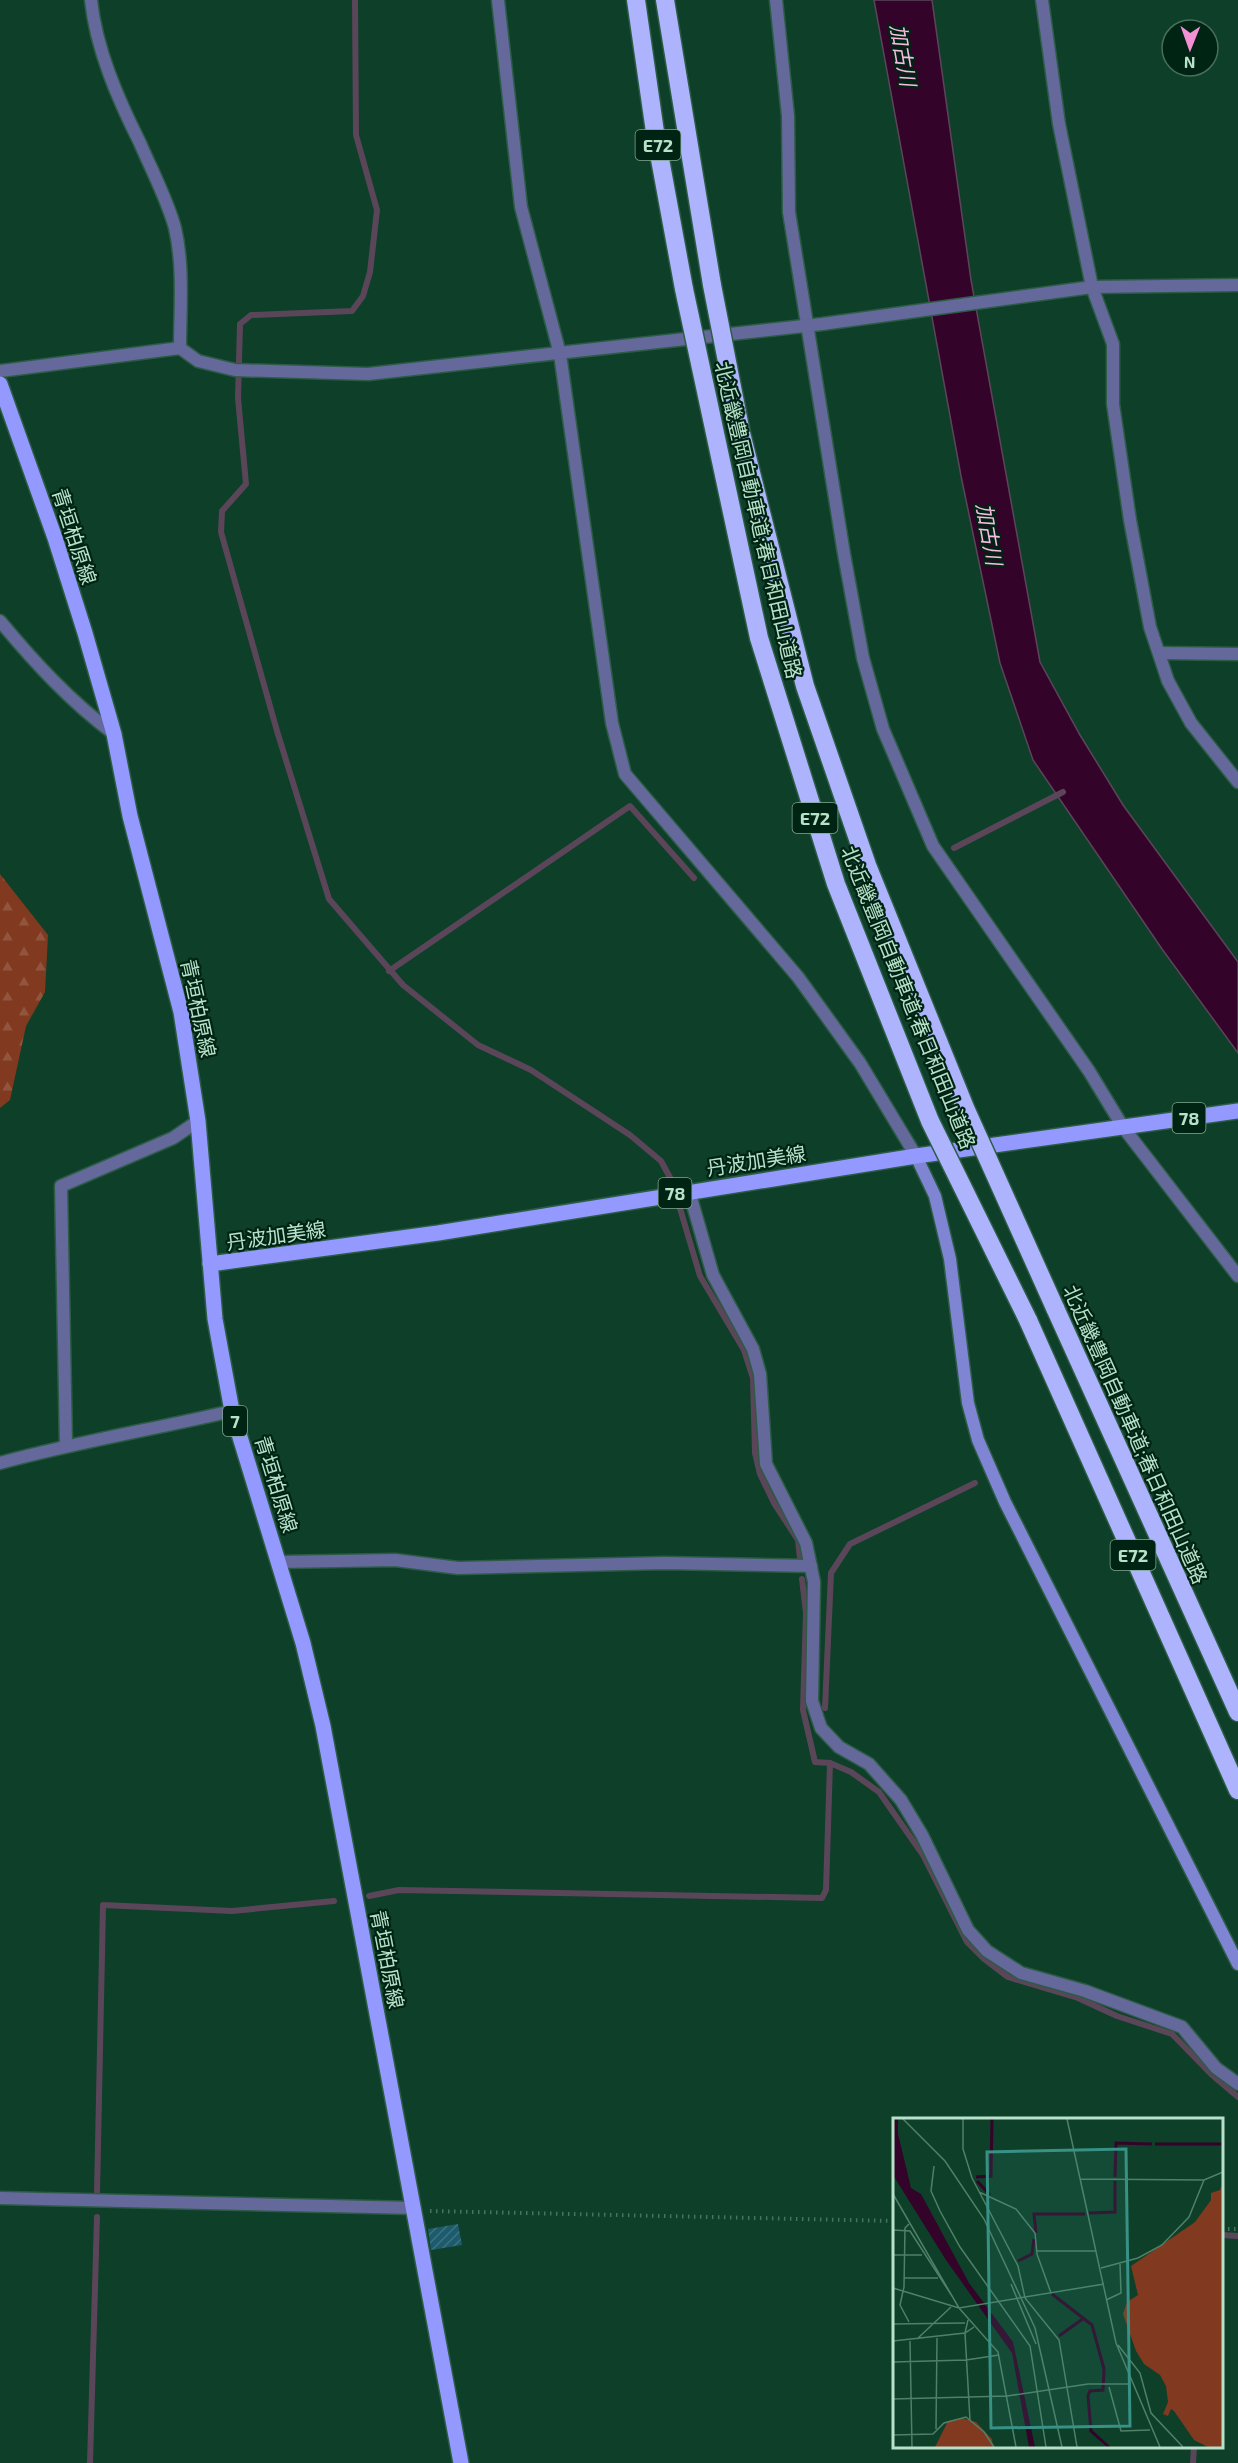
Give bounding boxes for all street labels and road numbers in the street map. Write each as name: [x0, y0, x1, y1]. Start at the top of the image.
road number: E72: [636, 130, 680, 160]
street label: 北近畿豊岡自動車道;春日和田山道路: [711, 359, 807, 681]
street label: 青垣柏原線: [48, 485, 102, 587]
road number: E72: [792, 803, 838, 833]
street label: 北近畿豊岡自動車道;春日和田山道路: [837, 842, 981, 1152]
street label: 青垣柏原線: [177, 957, 221, 1059]
road number: 78: [1172, 1103, 1206, 1133]
street label: 丹波加美線: [705, 1140, 807, 1180]
road number: 78: [658, 1178, 692, 1208]
street label: 丹波加美線: [225, 1216, 327, 1254]
street label: 北近畿豊岡自動車道;春日和田山道路: [1059, 1281, 1213, 1587]
road number: 7: [223, 1406, 247, 1436]
street label: 青垣柏原線: [251, 1433, 303, 1535]
road number: E72: [1110, 1540, 1156, 1570]
street label: 青垣柏原線: [367, 1908, 409, 2010]

